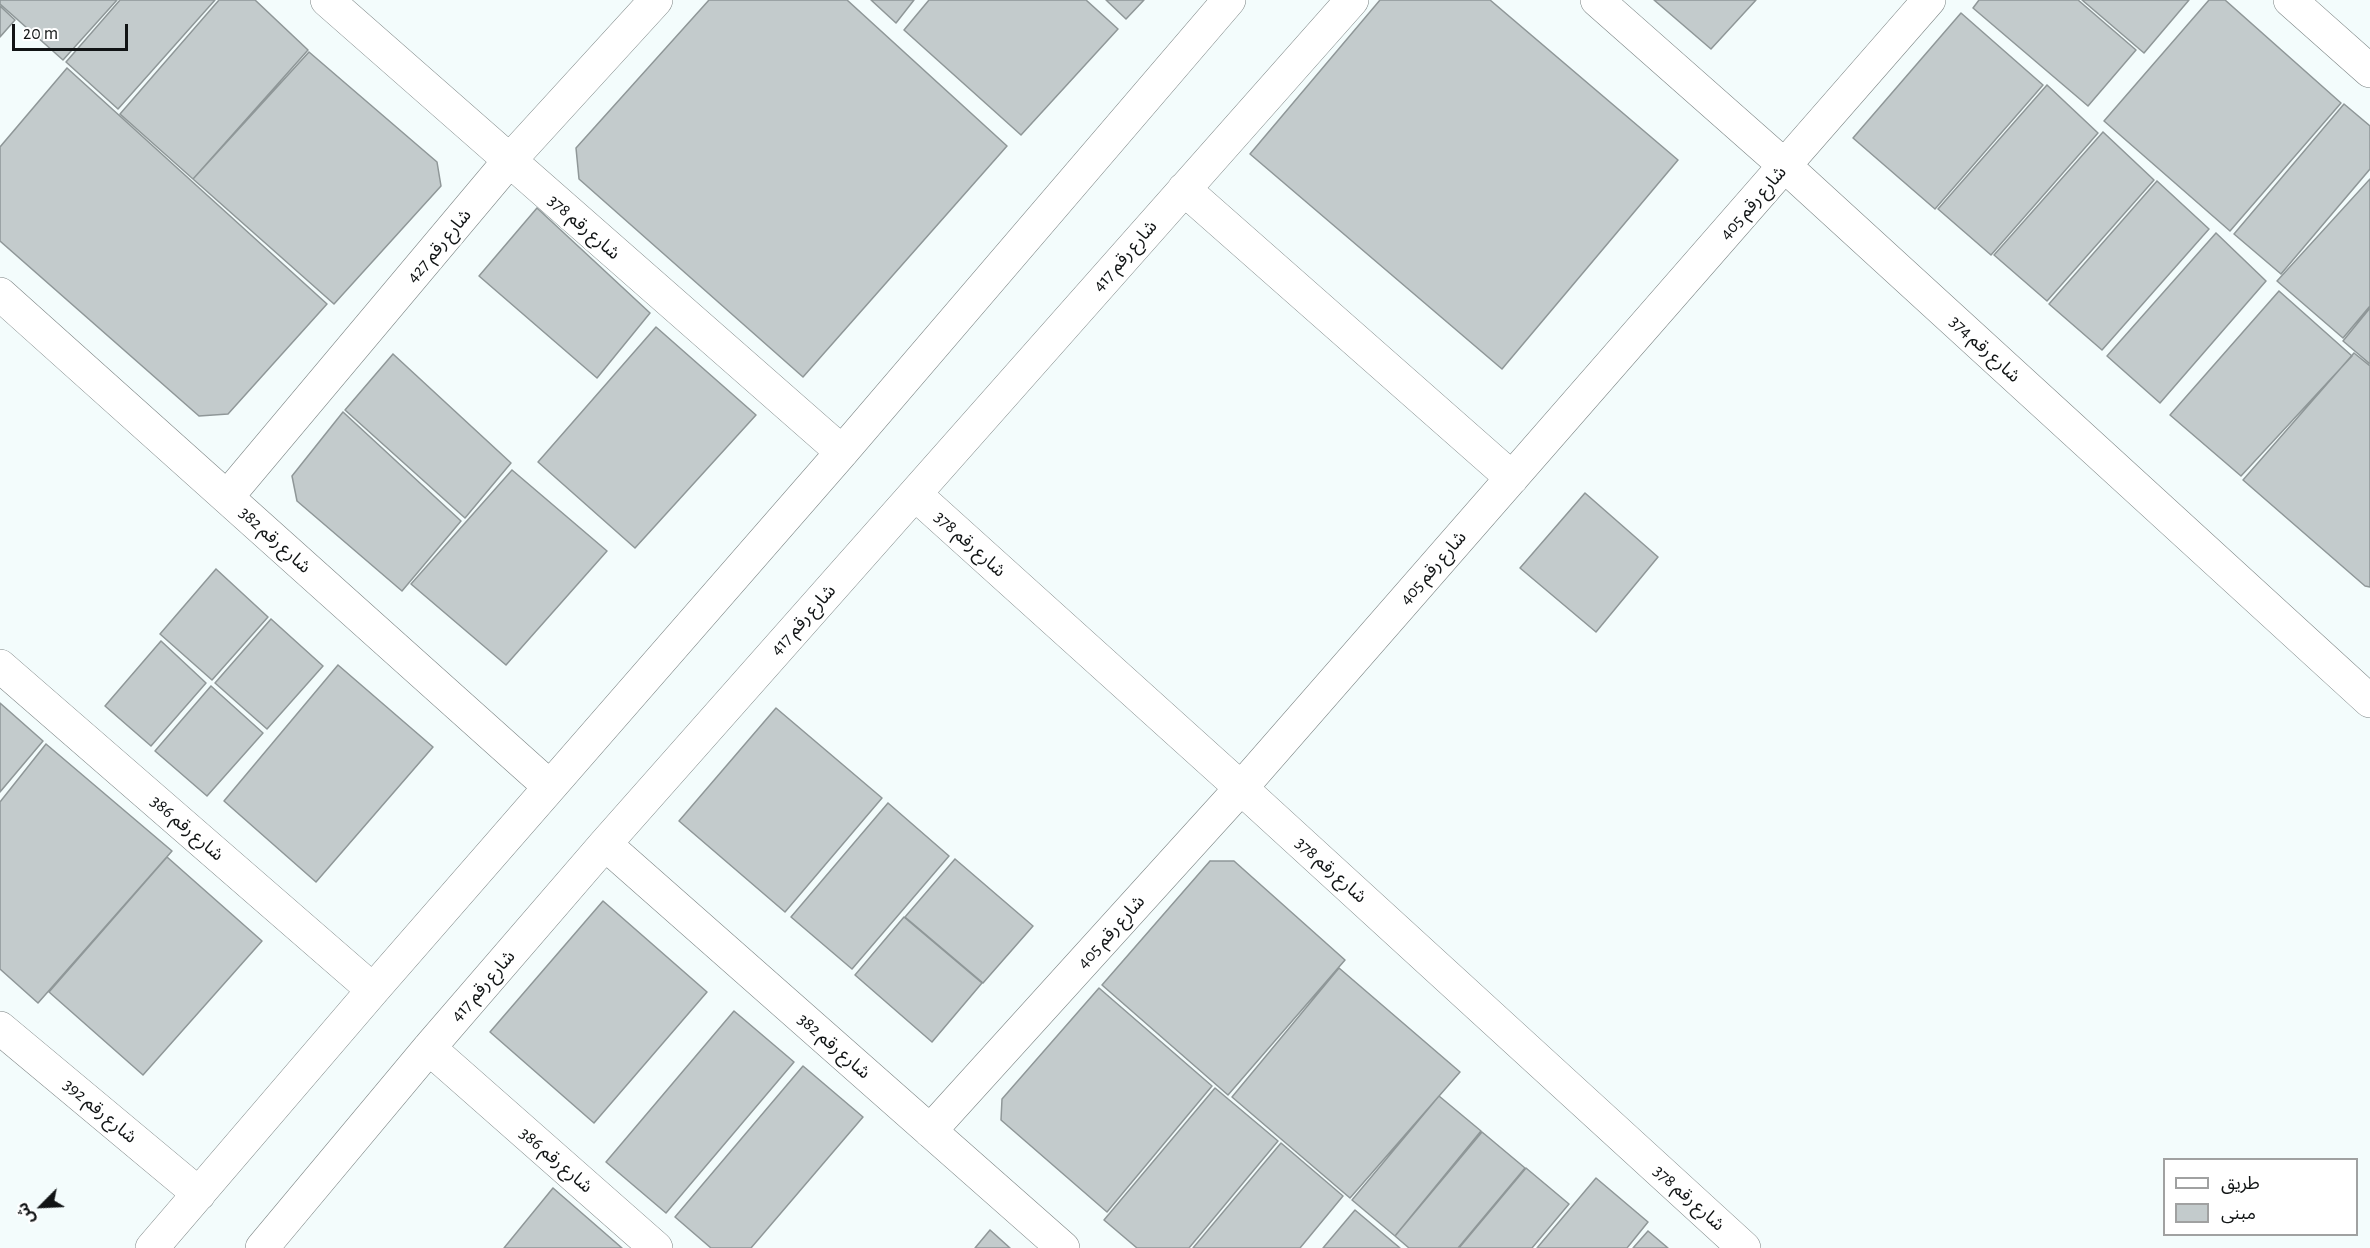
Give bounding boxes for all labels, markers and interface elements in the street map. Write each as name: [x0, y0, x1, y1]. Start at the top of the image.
scale bar: [15, 12, 130, 50]
text: 20 m: [23, 25, 58, 43]
street label: شارع رقم 405: [1715, 162, 1791, 244]
street label: شارع رقم 378: [543, 190, 625, 264]
street label: شارع رقم 427: [402, 205, 476, 287]
street label: شارع رقم 417: [1088, 216, 1162, 296]
street label: شارع رقم 374: [1945, 311, 2025, 387]
street label: شارع رقم 382: [235, 502, 315, 578]
street label: شارع رقم 378: [930, 506, 1010, 582]
street label: شارع رقم 405: [1395, 527, 1471, 609]
street label: شارع رقم 417: [766, 580, 840, 660]
street label: شارع رقم 386: [146, 790, 228, 866]
street label: شارع رقم 378: [1291, 832, 1371, 908]
street label: شارع رقم 405: [1073, 891, 1149, 973]
street label: شارع رقم 417: [446, 946, 520, 1026]
street label: شارع رقم 382: [793, 1009, 875, 1083]
street label: شارع رقم 392: [59, 1074, 141, 1148]
street label: شارع رقم 386: [515, 1122, 597, 1198]
legend: [2163, 1158, 2358, 1236]
street label: شارع رقم 378: [1649, 1160, 1729, 1236]
text: طريق: [2221, 1175, 2260, 1193]
north arrow: [12, 1176, 72, 1236]
text: ش: [14, 1200, 37, 1227]
text: مبنى: [2221, 1205, 2256, 1223]

